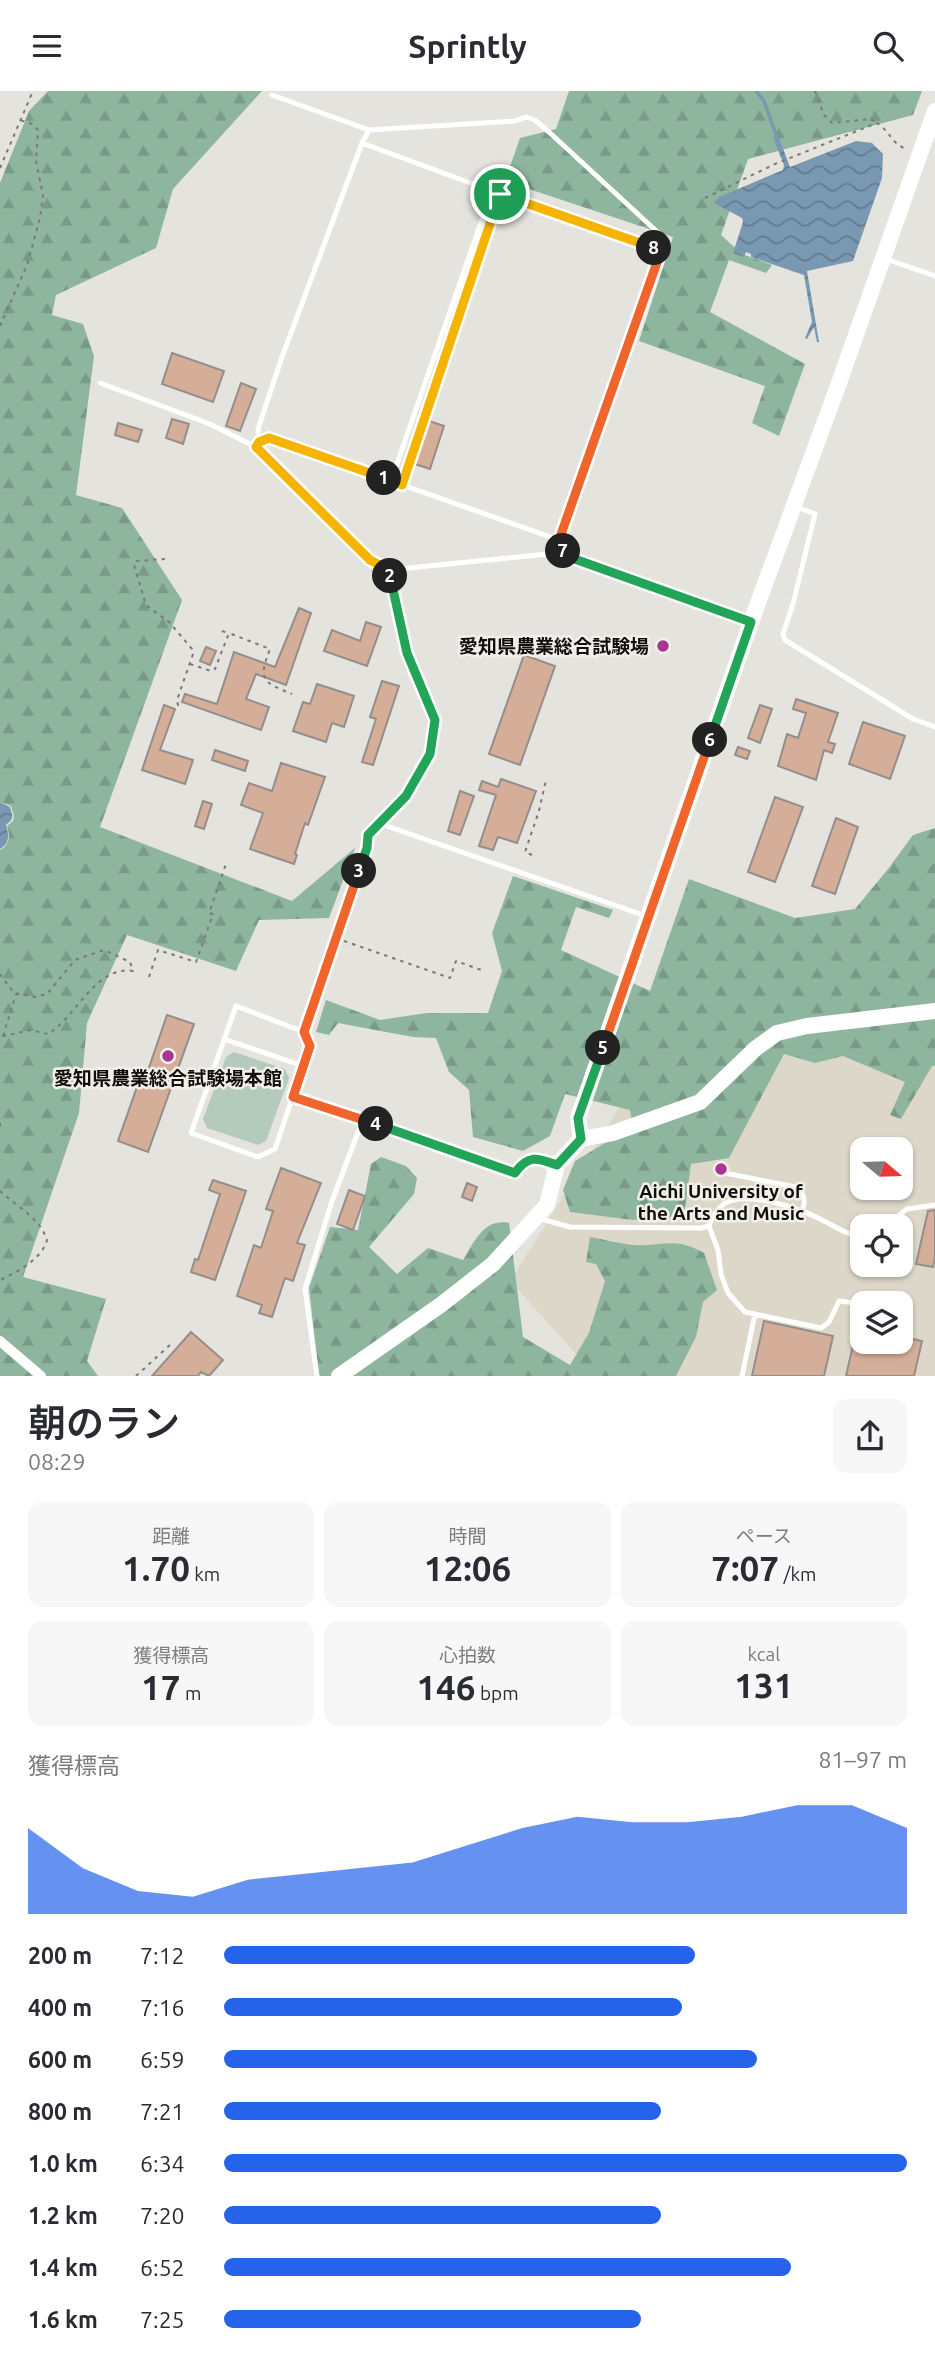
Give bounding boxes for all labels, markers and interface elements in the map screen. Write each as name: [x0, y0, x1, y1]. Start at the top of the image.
icon: menu: [28, 27, 66, 65]
icon: search: [869, 27, 907, 65]
text: Sprintly: [408, 28, 527, 64]
pin: [470, 164, 530, 224]
icon: arrive: [481, 175, 519, 213]
pin: 8: [636, 231, 672, 265]
text: 8: [648, 236, 659, 258]
pin: 1: [366, 461, 402, 495]
text: 1: [378, 466, 389, 488]
pin: 7: [546, 533, 580, 568]
text: 7: [557, 539, 568, 561]
pin: 2: [372, 559, 408, 594]
text: 2: [384, 564, 395, 586]
place label: 愛知県農業総合試験場: [459, 635, 649, 657]
marker: 愛知県農業総合試験場: [655, 638, 671, 654]
pin: 6: [692, 723, 728, 757]
text: 6: [704, 728, 715, 750]
pin: 3: [342, 853, 376, 889]
text: 3: [353, 859, 364, 881]
pin: 5: [586, 1031, 620, 1065]
text: 5: [597, 1036, 608, 1058]
marker: 愛知県農業総合試験場本館: [160, 1048, 176, 1064]
place label: 愛知県農業総合試験場本館: [54, 1067, 282, 1089]
pin: 4: [358, 1107, 394, 1141]
text: 4: [370, 1112, 381, 1134]
north arrow: [850, 1137, 914, 1201]
map controls: [850, 1137, 913, 1354]
marker: Aichi University of the Arts and Music: [713, 1161, 729, 1177]
place label: Aichi University of the Arts and Music: [638, 1180, 804, 1224]
button: locate: [850, 1214, 913, 1277]
button: layers: [850, 1291, 913, 1354]
button: share: [833, 1399, 907, 1473]
text: 朝のラン: [28, 1402, 180, 1444]
text: 08:29: [28, 1449, 86, 1474]
text: 距離: [152, 1525, 190, 1547]
text: 時間: [448, 1525, 487, 1547]
text: ペース: [736, 1525, 792, 1547]
text: 1.70: [122, 1548, 190, 1588]
text: 12:06: [424, 1548, 511, 1588]
text: 7:07: [711, 1548, 779, 1588]
text: km: [190, 1563, 220, 1585]
text: /km: [779, 1563, 816, 1585]
text: kcal: [747, 1643, 780, 1665]
text: 獲得標高: [133, 1644, 209, 1666]
text: 心拍数: [439, 1644, 496, 1666]
text: 131: [734, 1665, 793, 1705]
text: 17: [141, 1667, 181, 1707]
text: 146: [416, 1667, 476, 1707]
text: m: [181, 1682, 201, 1704]
text: bpm: [476, 1682, 519, 1704]
text: 81–97 m: [819, 1747, 907, 1772]
text: 獲得標高: [28, 1753, 120, 1778]
text: 200 m: [28, 1943, 92, 1968]
text: 7:12: [140, 1943, 185, 1968]
text: 400 m: [28, 1995, 92, 2020]
text: 7:16: [140, 1995, 185, 2020]
text: 600 m: [28, 2047, 92, 2072]
text: 6:59: [140, 2047, 185, 2072]
text: 800 m: [28, 2099, 92, 2124]
text: 7:21: [140, 2099, 185, 2124]
text: 1.0 km: [28, 2151, 98, 2176]
text: 6:34: [140, 2151, 185, 2176]
text: 1.2 km: [28, 2203, 98, 2228]
text: 7:20: [140, 2203, 185, 2228]
text: 1.4 km: [28, 2255, 98, 2280]
text: 6:52: [140, 2255, 185, 2280]
text: 1.6 km: [28, 2307, 98, 2332]
text: 7:25: [140, 2307, 185, 2332]

